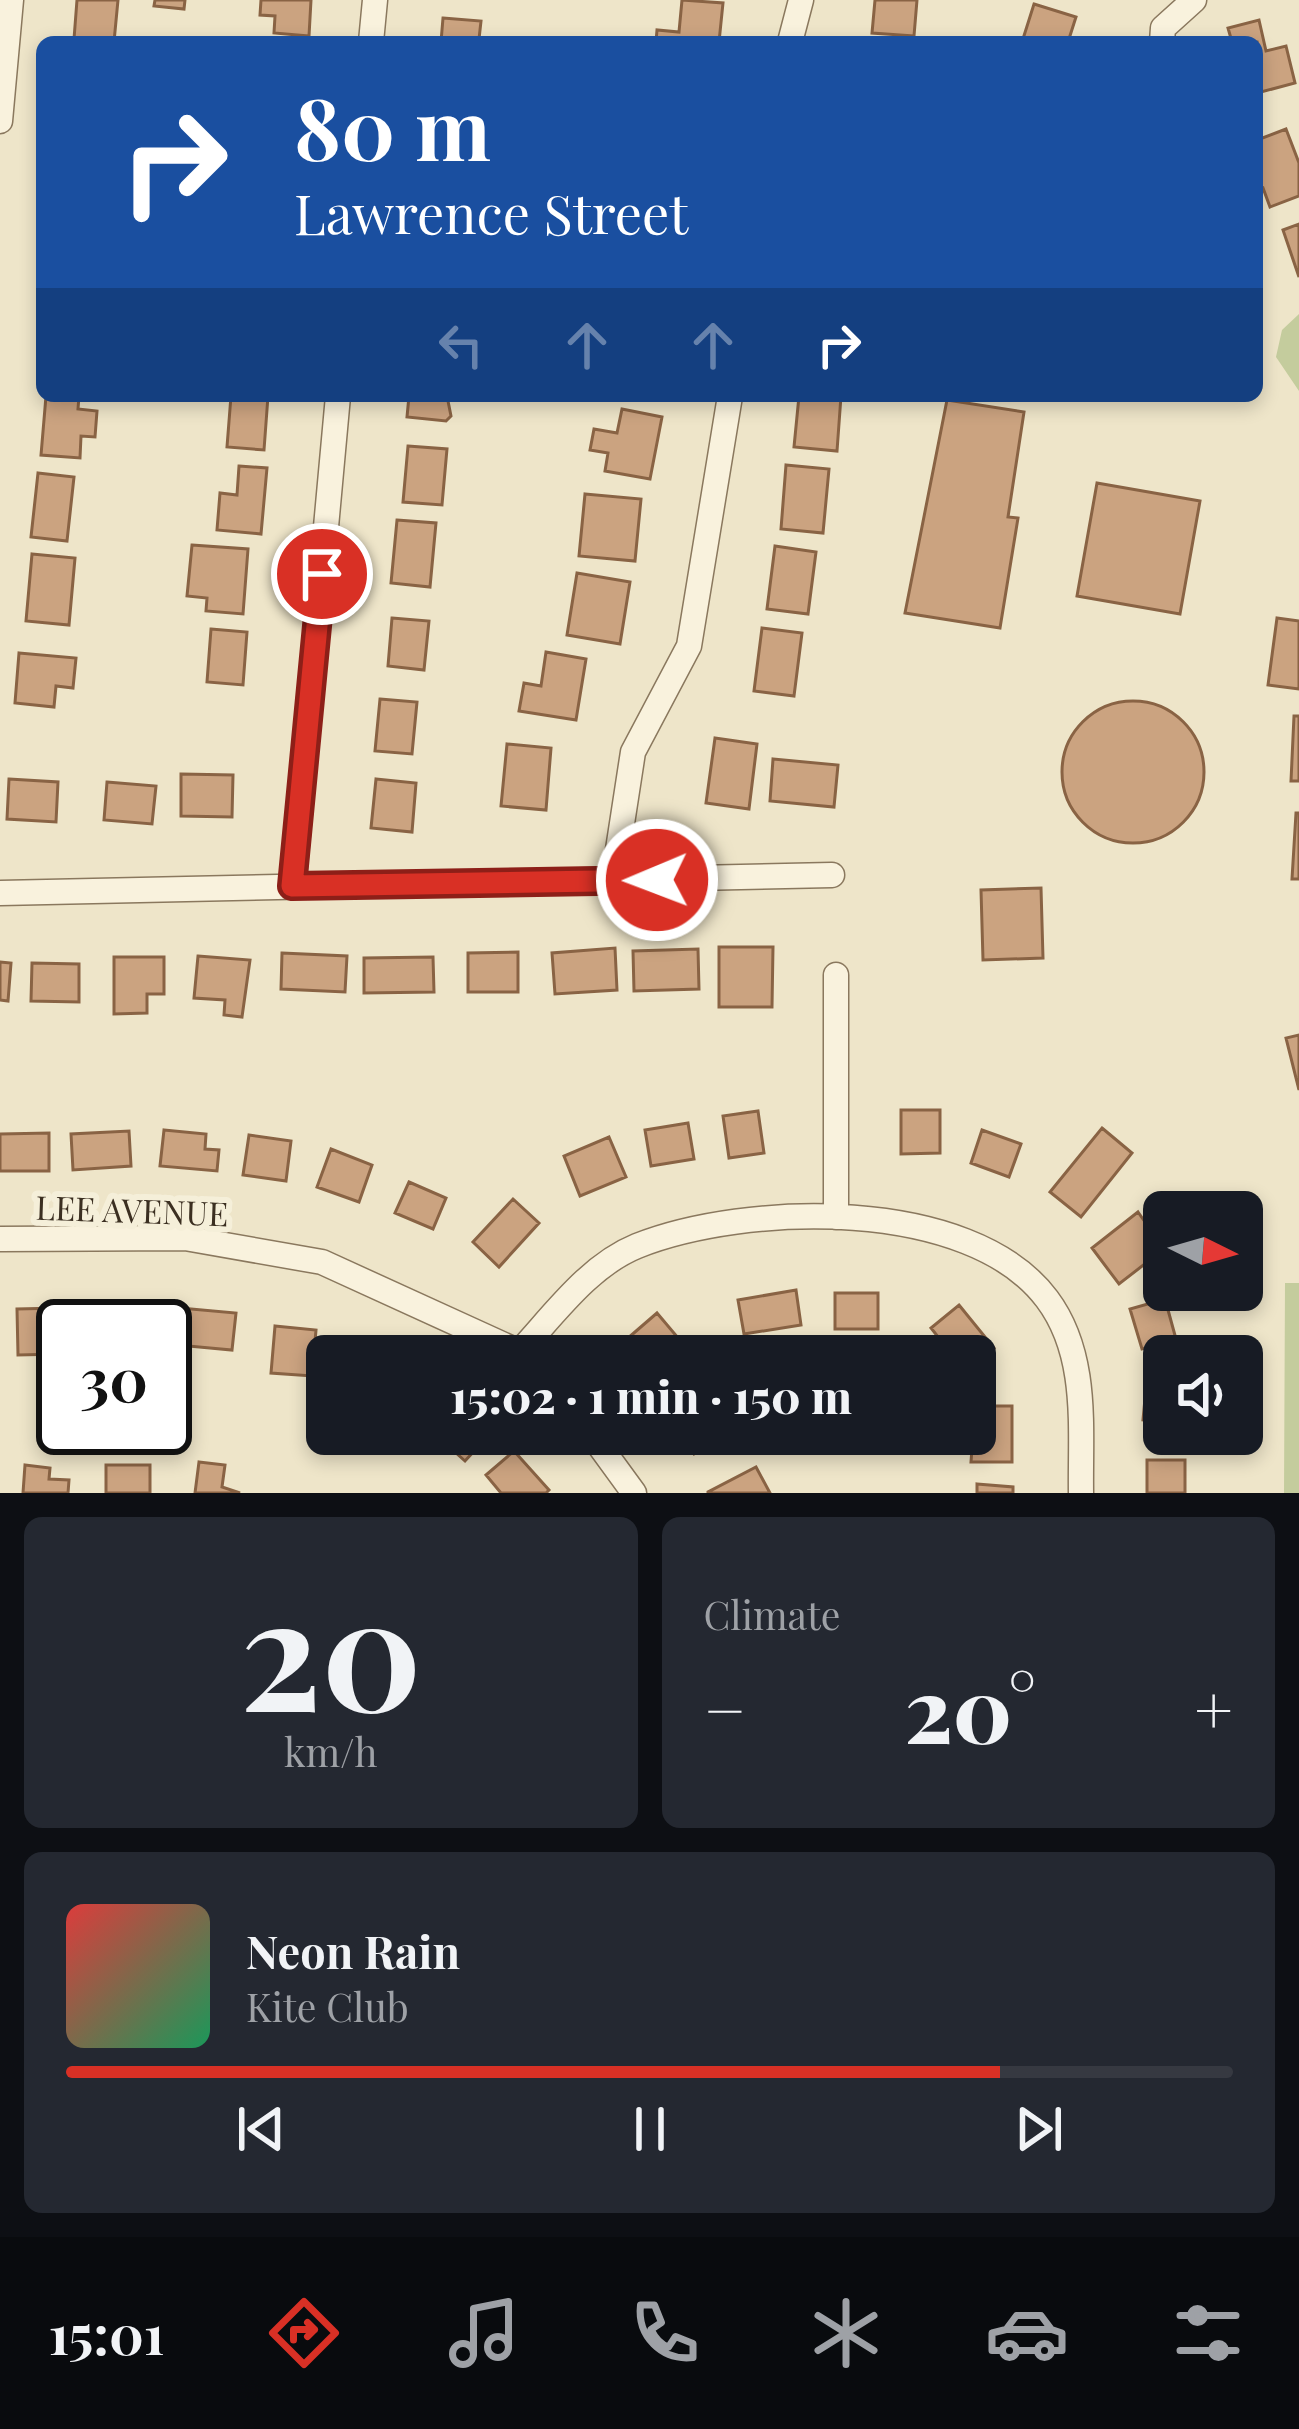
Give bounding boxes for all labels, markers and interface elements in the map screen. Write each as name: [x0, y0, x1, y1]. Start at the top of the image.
text: 80 m: [294, 70, 491, 182]
icon: right: [96, 84, 252, 240]
text: Lawrence Street: [294, 177, 688, 249]
icon: left: [428, 312, 494, 378]
icon: ahead: [554, 312, 620, 378]
icon: ahead: [680, 312, 746, 378]
icon: right: [806, 312, 872, 378]
pin: [271, 523, 373, 625]
icon: arrive: [289, 541, 355, 607]
position arrow: [594, 817, 720, 943]
street label: LEE AVENUE: [35, 1184, 229, 1234]
north arrow: [1143, 1191, 1263, 1311]
map controls: [1143, 1191, 1263, 1455]
speed limit sign: 30: [36, 1299, 192, 1455]
button: sound: [1143, 1335, 1263, 1455]
text: 15:02 · 1 min · 150 m: [450, 1365, 852, 1425]
text: 20: [240, 1543, 422, 1751]
text: Climate: [704, 1588, 841, 1640]
text: 20°: [904, 1647, 1036, 1767]
text: −: [704, 1664, 746, 1752]
text: +: [1194, 1664, 1233, 1752]
text: km/h: [284, 1725, 378, 1777]
text: Neon Rain: [246, 1920, 460, 1980]
text: Kite Club: [246, 1980, 409, 2032]
icon: previous: [228, 2096, 294, 2162]
icon: pause: [617, 2096, 683, 2162]
icon: next: [1006, 2096, 1072, 2162]
icon: directions: [262, 2291, 346, 2375]
icon: music: [442, 2291, 526, 2375]
icon: phone: [623, 2291, 707, 2375]
icon: climate: [804, 2291, 888, 2375]
icon: car: [985, 2291, 1069, 2375]
icon: filters: [1166, 2291, 1250, 2375]
text: 15:01: [48, 2297, 165, 2369]

